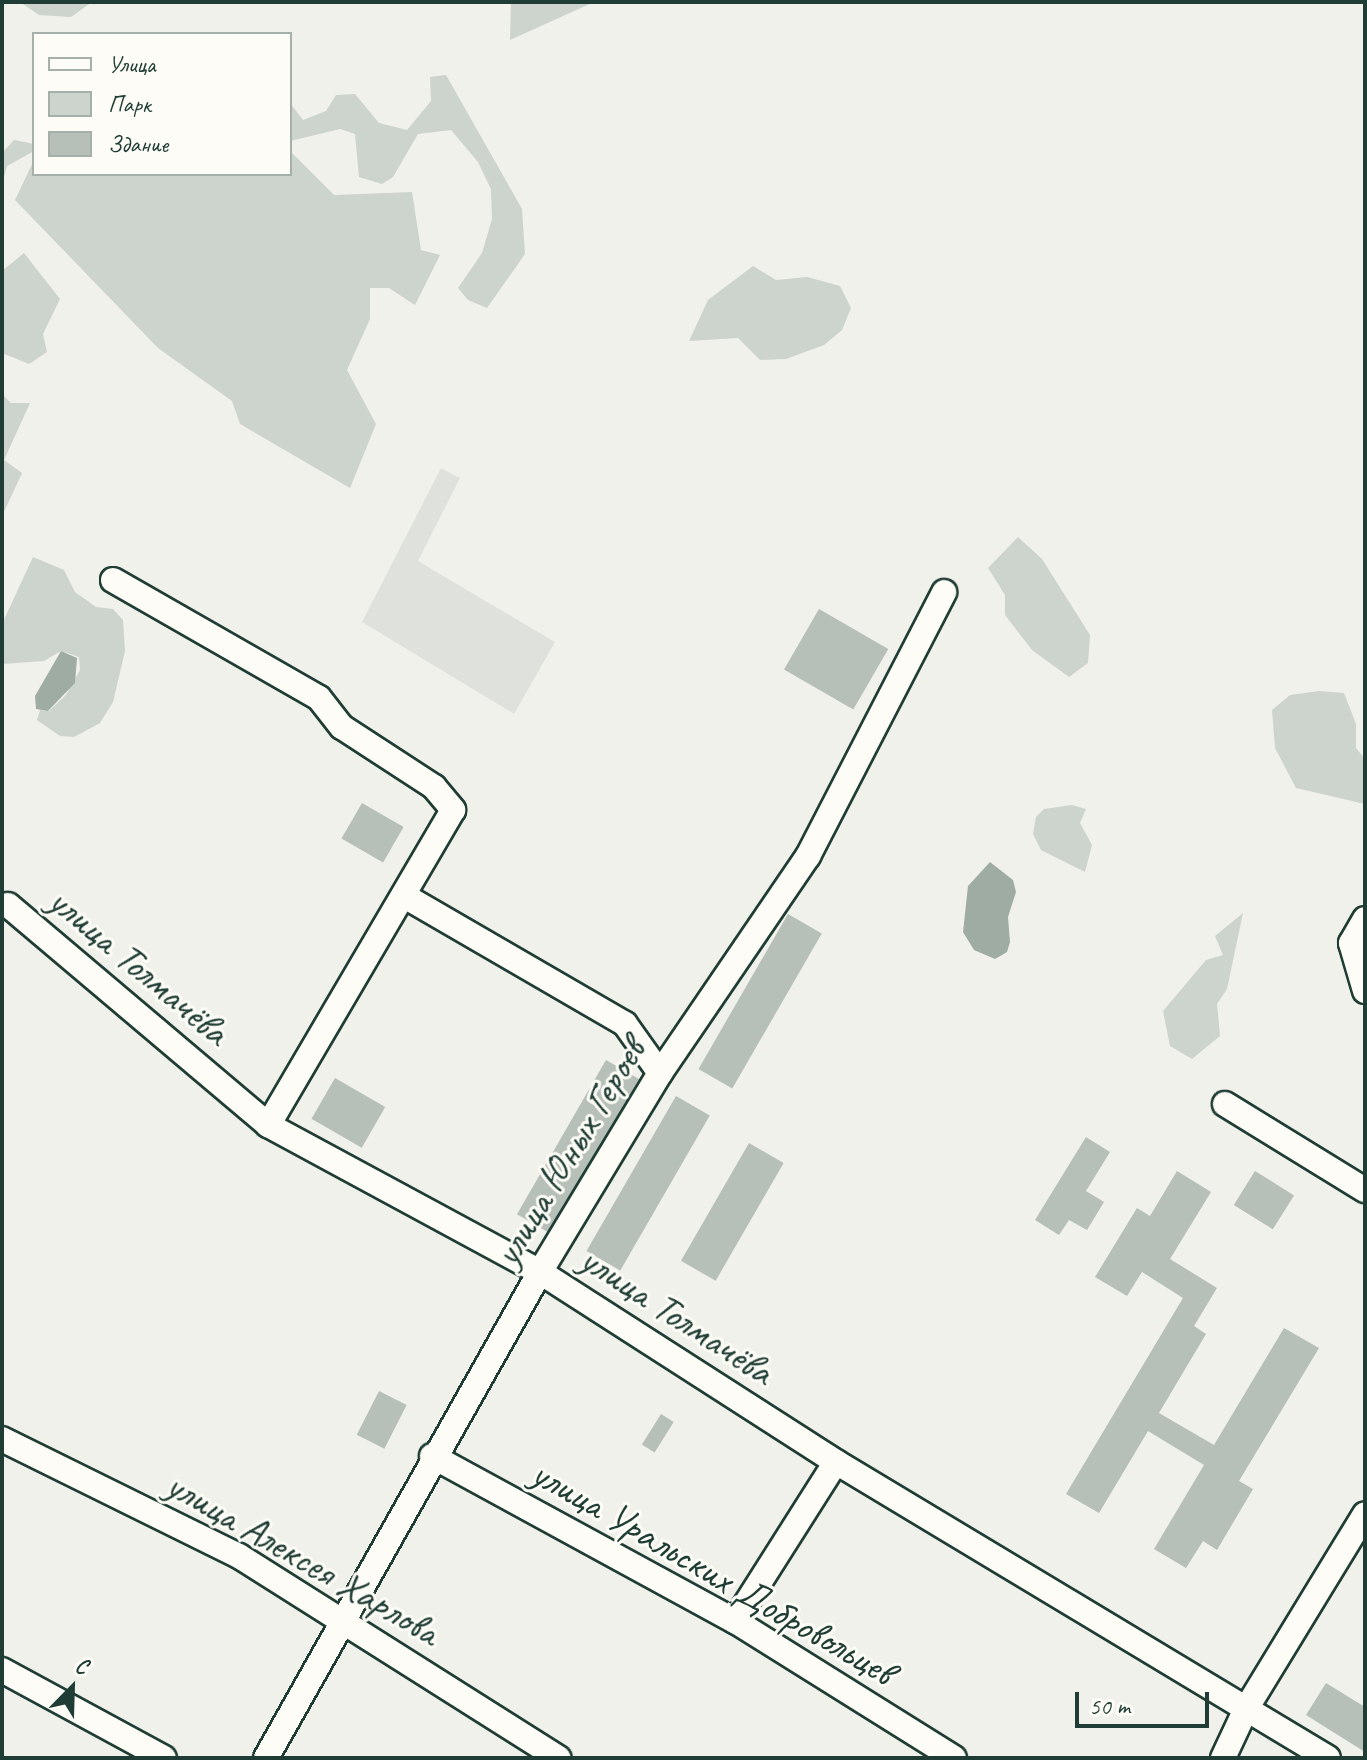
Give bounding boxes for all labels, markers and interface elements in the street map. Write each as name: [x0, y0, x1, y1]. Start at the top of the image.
legend: [32, 32, 292, 176]
text: Улица: [108, 49, 156, 79]
text: Парк: [108, 89, 151, 119]
text: Здание: [108, 129, 168, 159]
street label: улица Толмачёва: [38, 876, 240, 1056]
street label: улица Юных Героев: [483, 1030, 655, 1274]
street label: улица Толмачёва: [571, 1234, 783, 1396]
street label: улица Уральских Добровольцев: [523, 1449, 903, 1695]
street label: улица Алексея Харлова: [158, 1460, 448, 1656]
north arrow: [32, 1648, 112, 1728]
text: С: [71, 1651, 92, 1681]
scale bar: [1079, 1676, 1213, 1726]
text: 50 m: [1089, 1691, 1130, 1721]

